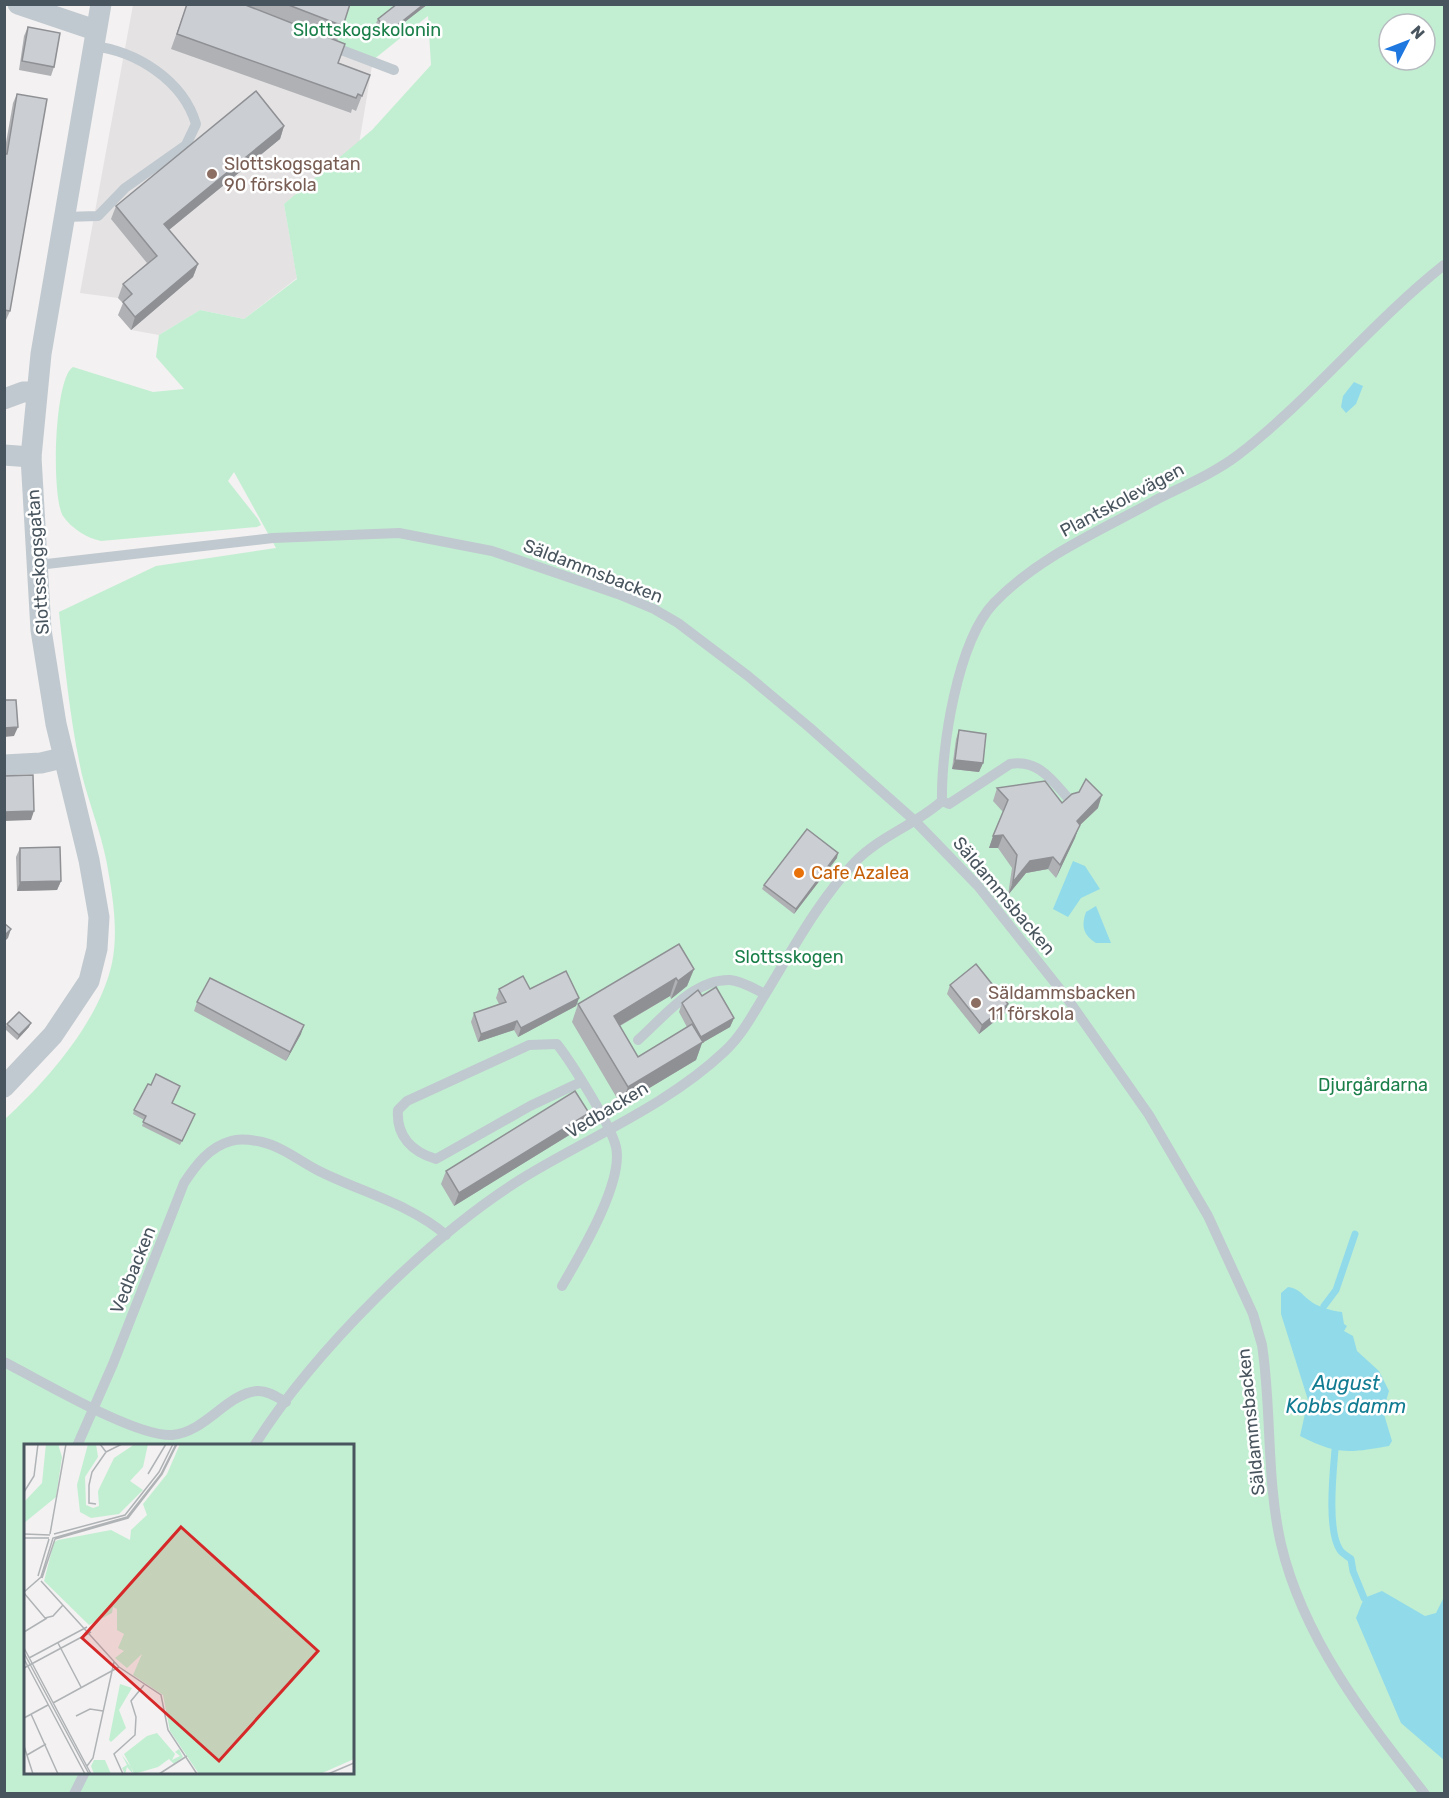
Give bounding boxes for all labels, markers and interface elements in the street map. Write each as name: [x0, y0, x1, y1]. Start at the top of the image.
north arrow: [1377, 12, 1437, 72]
park label: Slottskogskolonin: [293, 19, 441, 41]
text: N: [1407, 22, 1429, 43]
place label: Slottskogsgatan 90 förskola: [224, 153, 361, 196]
marker: Slottskogsgatan 90 förskola: [205, 167, 219, 181]
street label: Plantskolevägen: [1056, 458, 1188, 542]
street label: Slottsskogsgatan: [22, 488, 54, 636]
street label: Säldammsbacken: [520, 534, 666, 608]
street label: Säldammsbacken: [948, 832, 1060, 960]
place label: Cafe Azalea: [811, 862, 909, 884]
marker: Cafe Azalea: [792, 866, 806, 880]
park label: Slottsskogen: [734, 946, 844, 968]
place label: Säldammsbacken 11 förskola: [988, 982, 1136, 1025]
marker: Säldammsbacken 11 förskola: [969, 996, 983, 1010]
park label: Djurgårdarna: [1318, 1074, 1428, 1096]
street label: Vedbacken: [562, 1077, 652, 1143]
street label: Vedbacken: [106, 1223, 160, 1317]
street label: Säldammsbacken: [1232, 1347, 1270, 1497]
water label: August Kobbs damm: [1286, 1371, 1406, 1418]
inset map: [24, 1444, 354, 1774]

